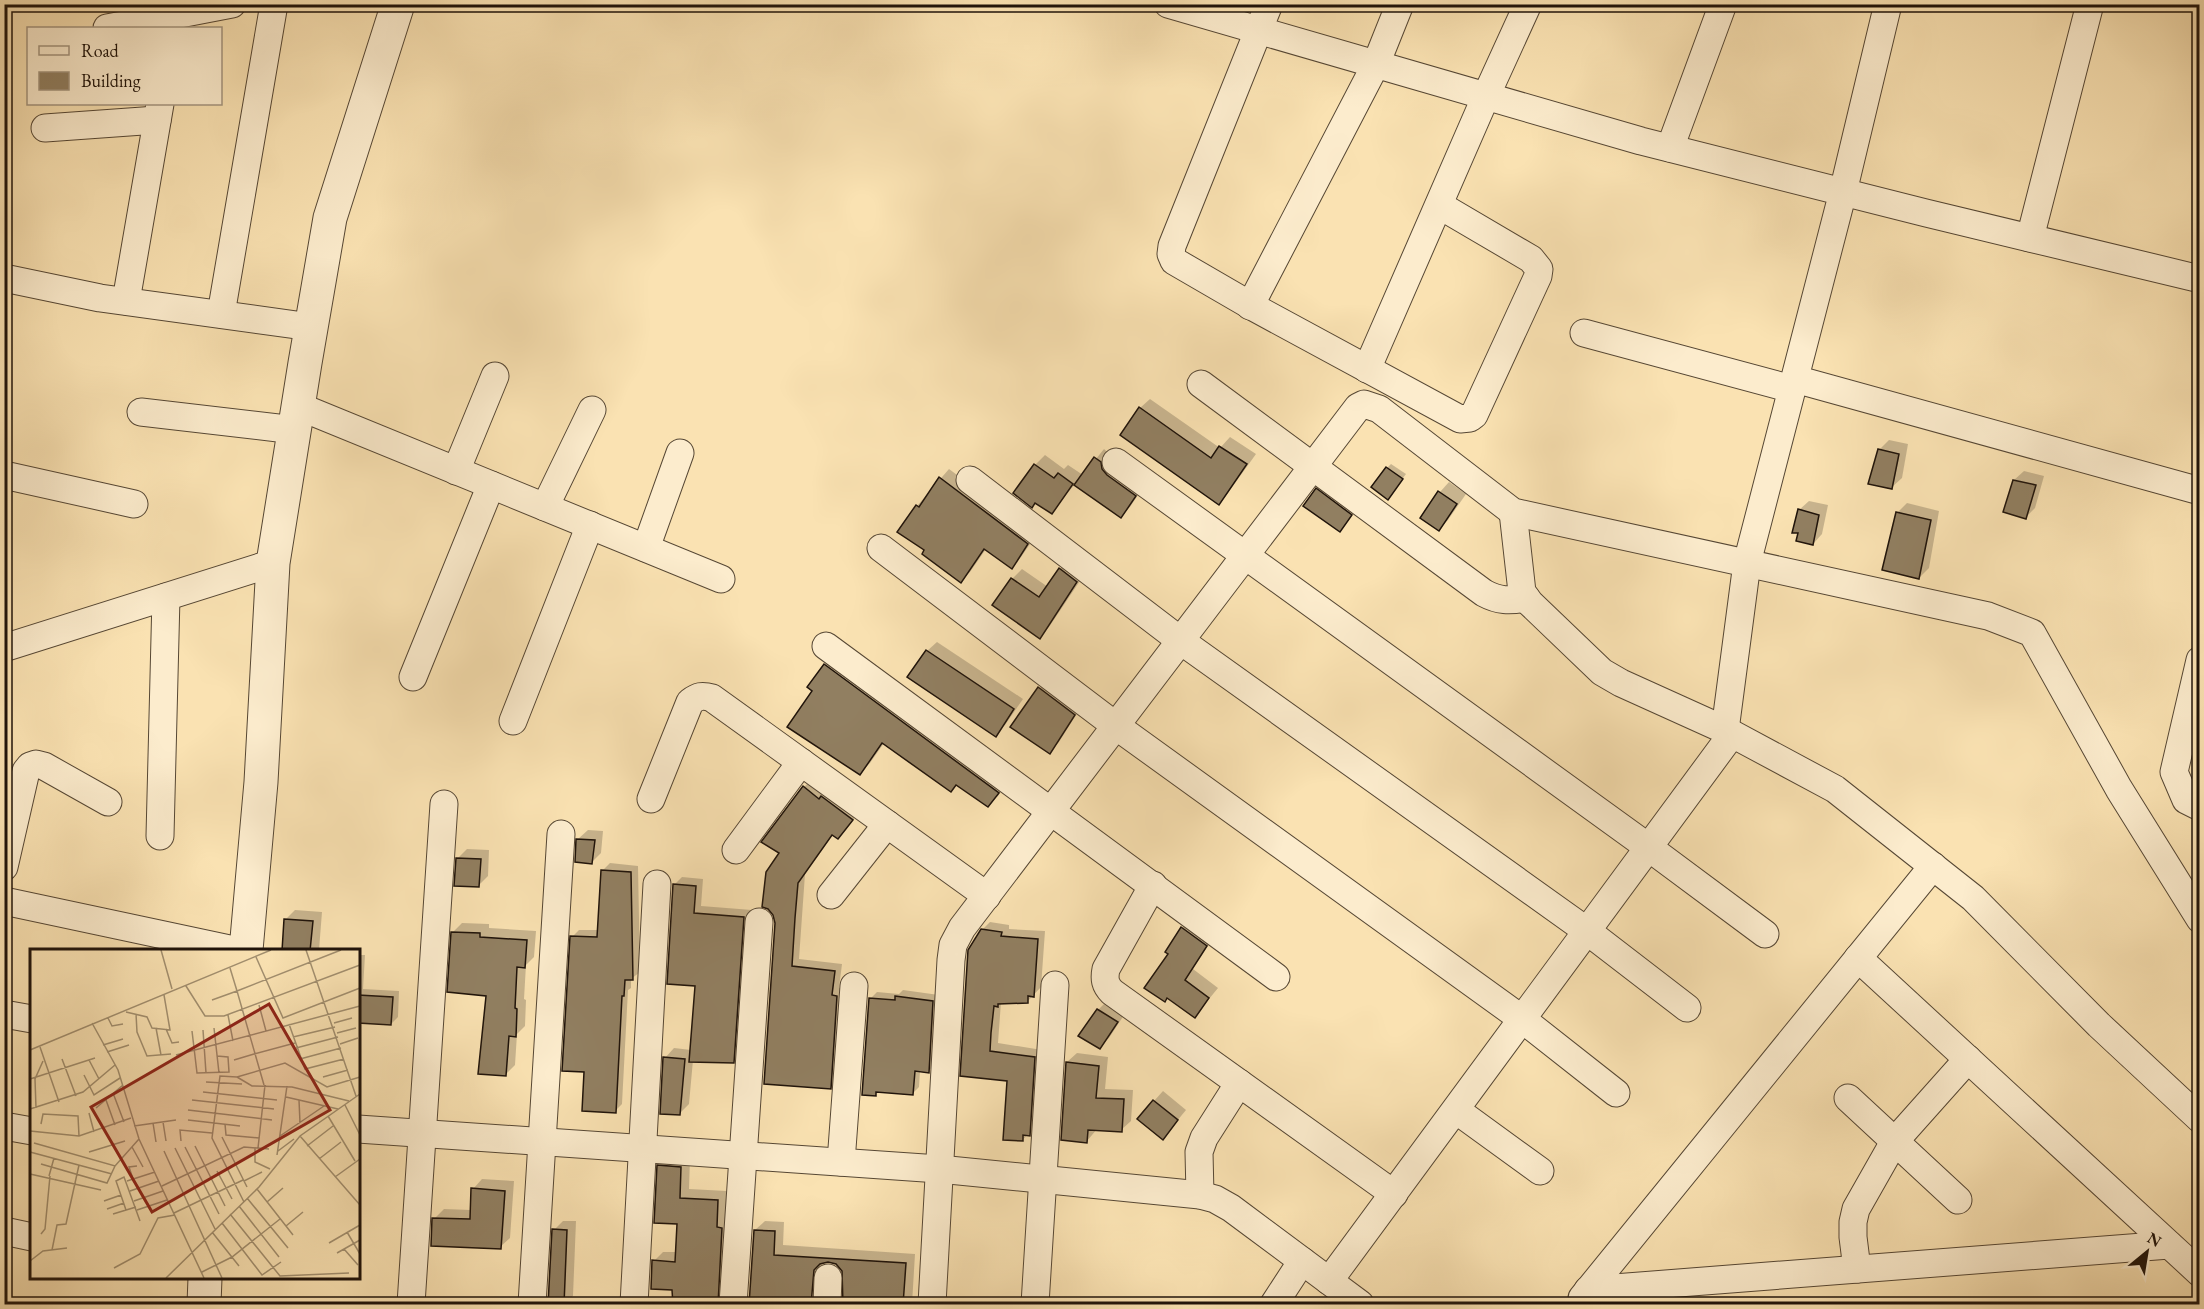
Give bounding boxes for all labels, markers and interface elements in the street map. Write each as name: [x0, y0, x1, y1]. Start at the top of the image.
legend: [27, 27, 222, 105]
text: Road: [81, 39, 120, 62]
text: Building: [81, 69, 141, 92]
inset map: [30, 949, 360, 1279]
north arrow: [2117, 1222, 2177, 1282]
text: N: [2143, 1227, 2165, 1252]

